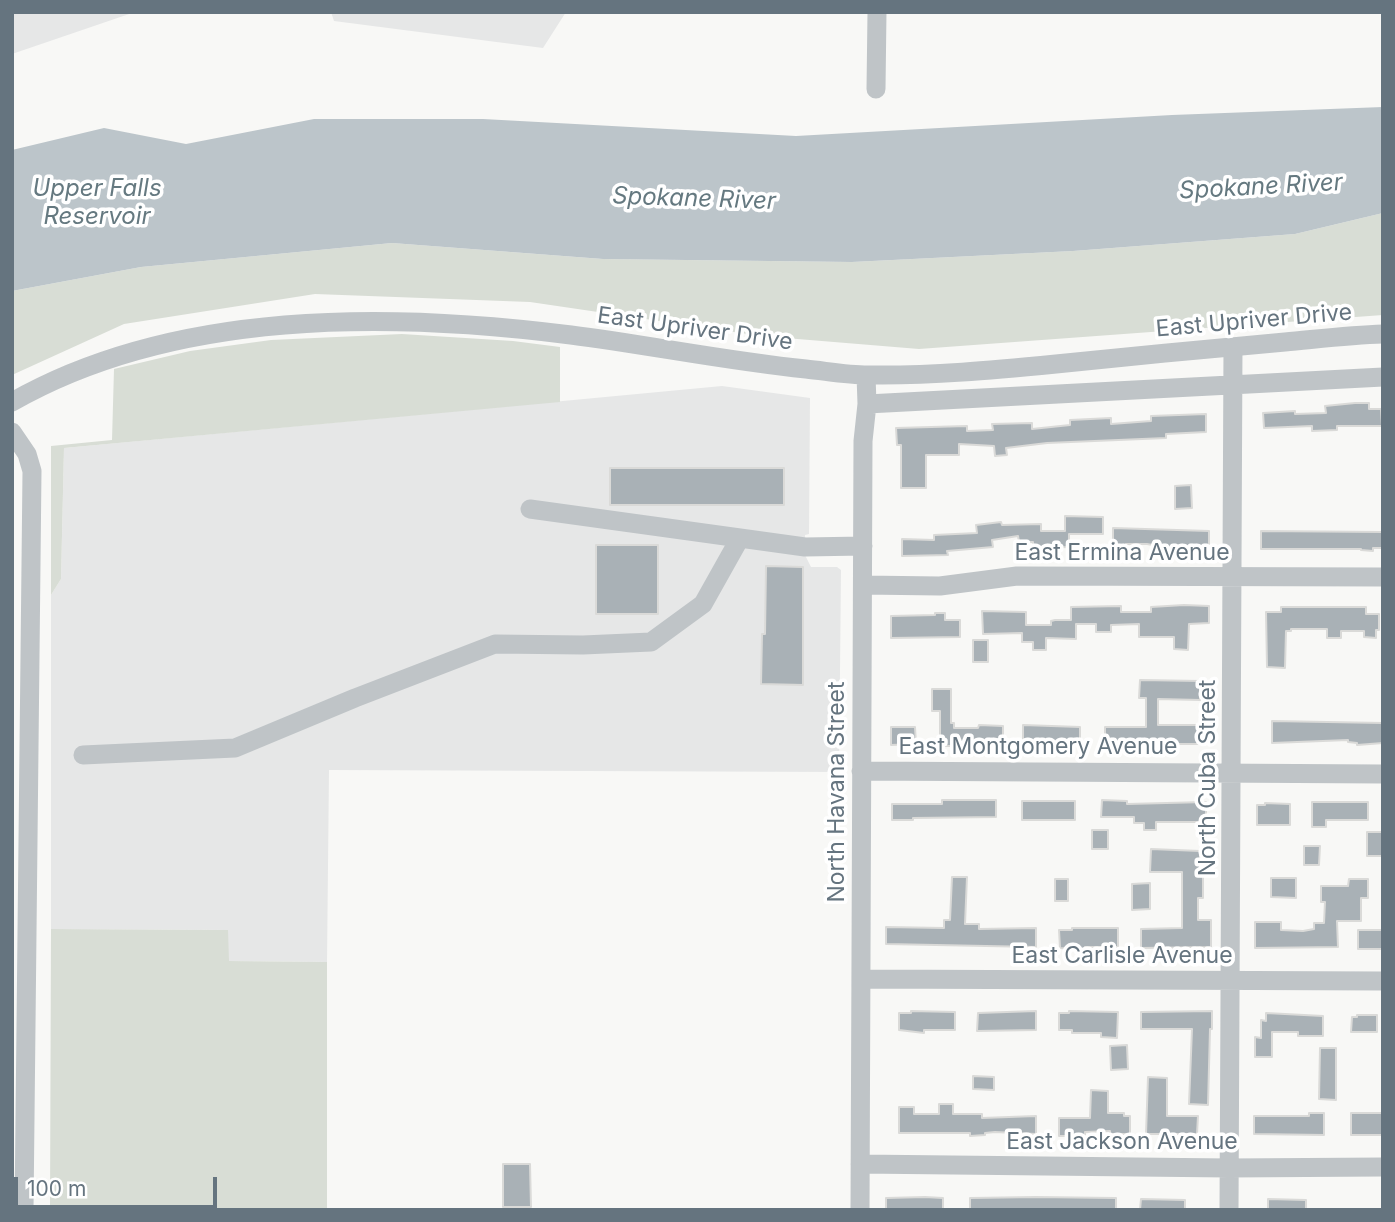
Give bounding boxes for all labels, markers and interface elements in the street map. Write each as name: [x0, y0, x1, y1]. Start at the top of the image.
water label: Spokane River: [1178, 168, 1344, 206]
water label: Upper Falls Reservoir: [32, 175, 162, 231]
water label: Spokane River: [612, 182, 776, 216]
street label: East Upriver Drive: [1155, 299, 1353, 343]
street label: East Upriver Drive: [596, 302, 794, 356]
street label: East Ermina Avenue: [1014, 539, 1230, 567]
street label: North Cuba Street: [1194, 680, 1222, 876]
street label: North Havana Street: [823, 681, 851, 903]
street label: East Montgomery Avenue: [899, 733, 1177, 761]
street label: East Carlisle Avenue: [1011, 942, 1233, 970]
street label: East Jackson Avenue: [1006, 1128, 1238, 1156]
scale bar: [18, 1162, 220, 1206]
text: 100 m: [27, 1176, 86, 1201]

